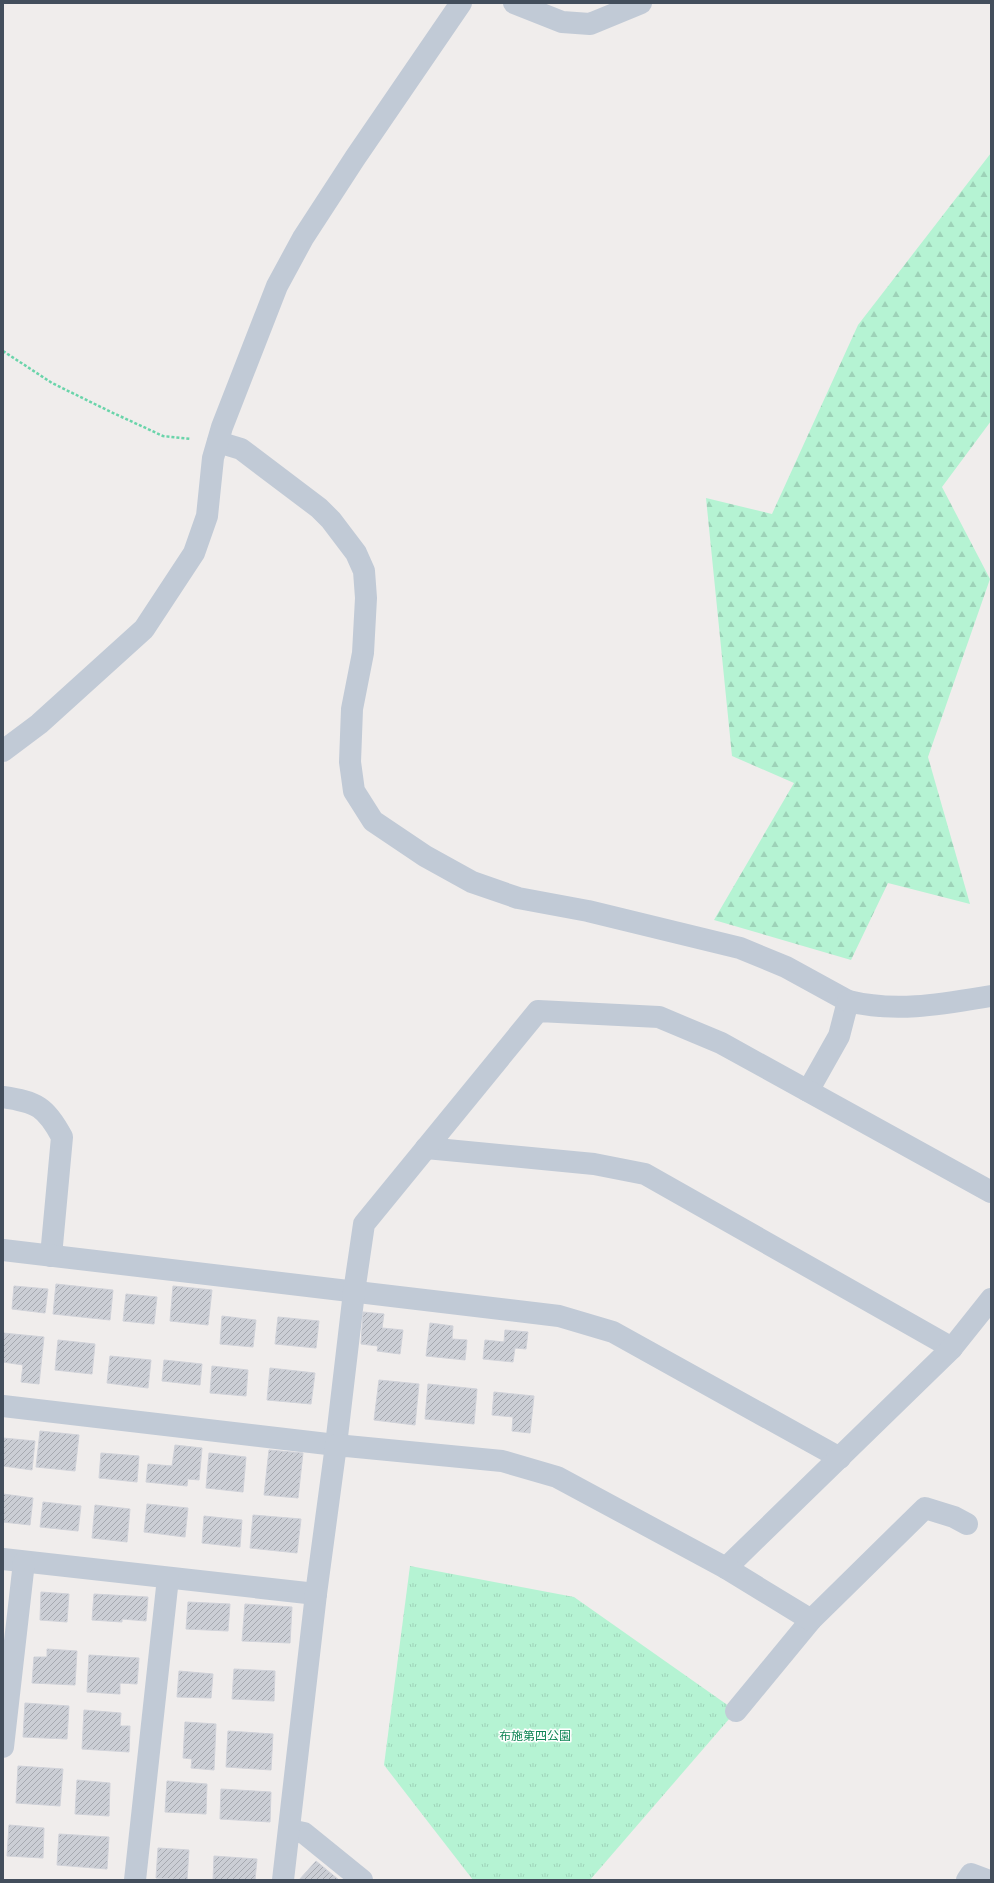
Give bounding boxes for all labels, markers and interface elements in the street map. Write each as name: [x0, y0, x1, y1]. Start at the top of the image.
park label: 布施第四公園: [499, 1729, 571, 1743]

